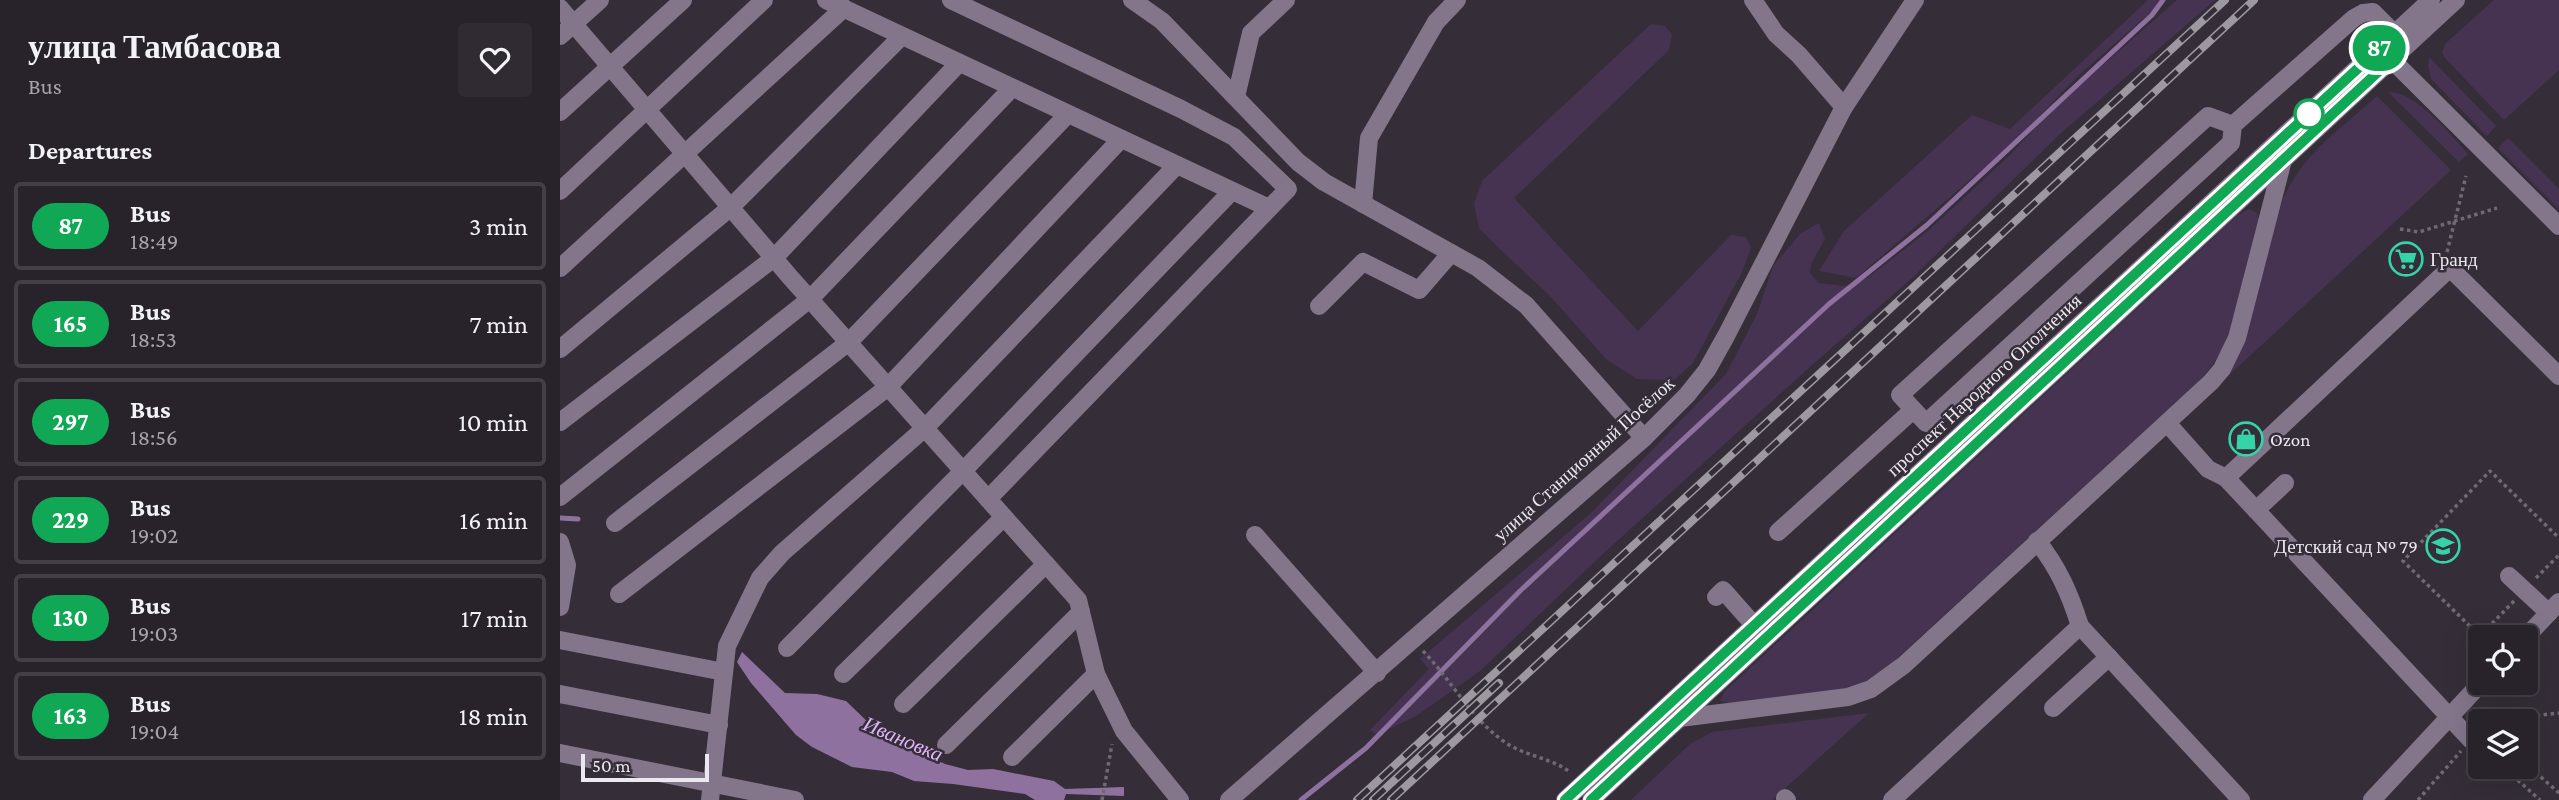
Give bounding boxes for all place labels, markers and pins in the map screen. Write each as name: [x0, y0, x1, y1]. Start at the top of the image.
unlabelled marker: [2294, 99, 2324, 129]
supermarket icon: Гранд: [2387, 240, 2425, 278]
place label: Гранд: [2430, 249, 2478, 270]
shop icon: Ozon: [2227, 420, 2265, 458]
place label: Ozon: [2270, 429, 2310, 450]
school or university icon: Детский сад № 79: [2424, 527, 2462, 565]
place label: Детский сад № 79: [2274, 536, 2418, 557]

